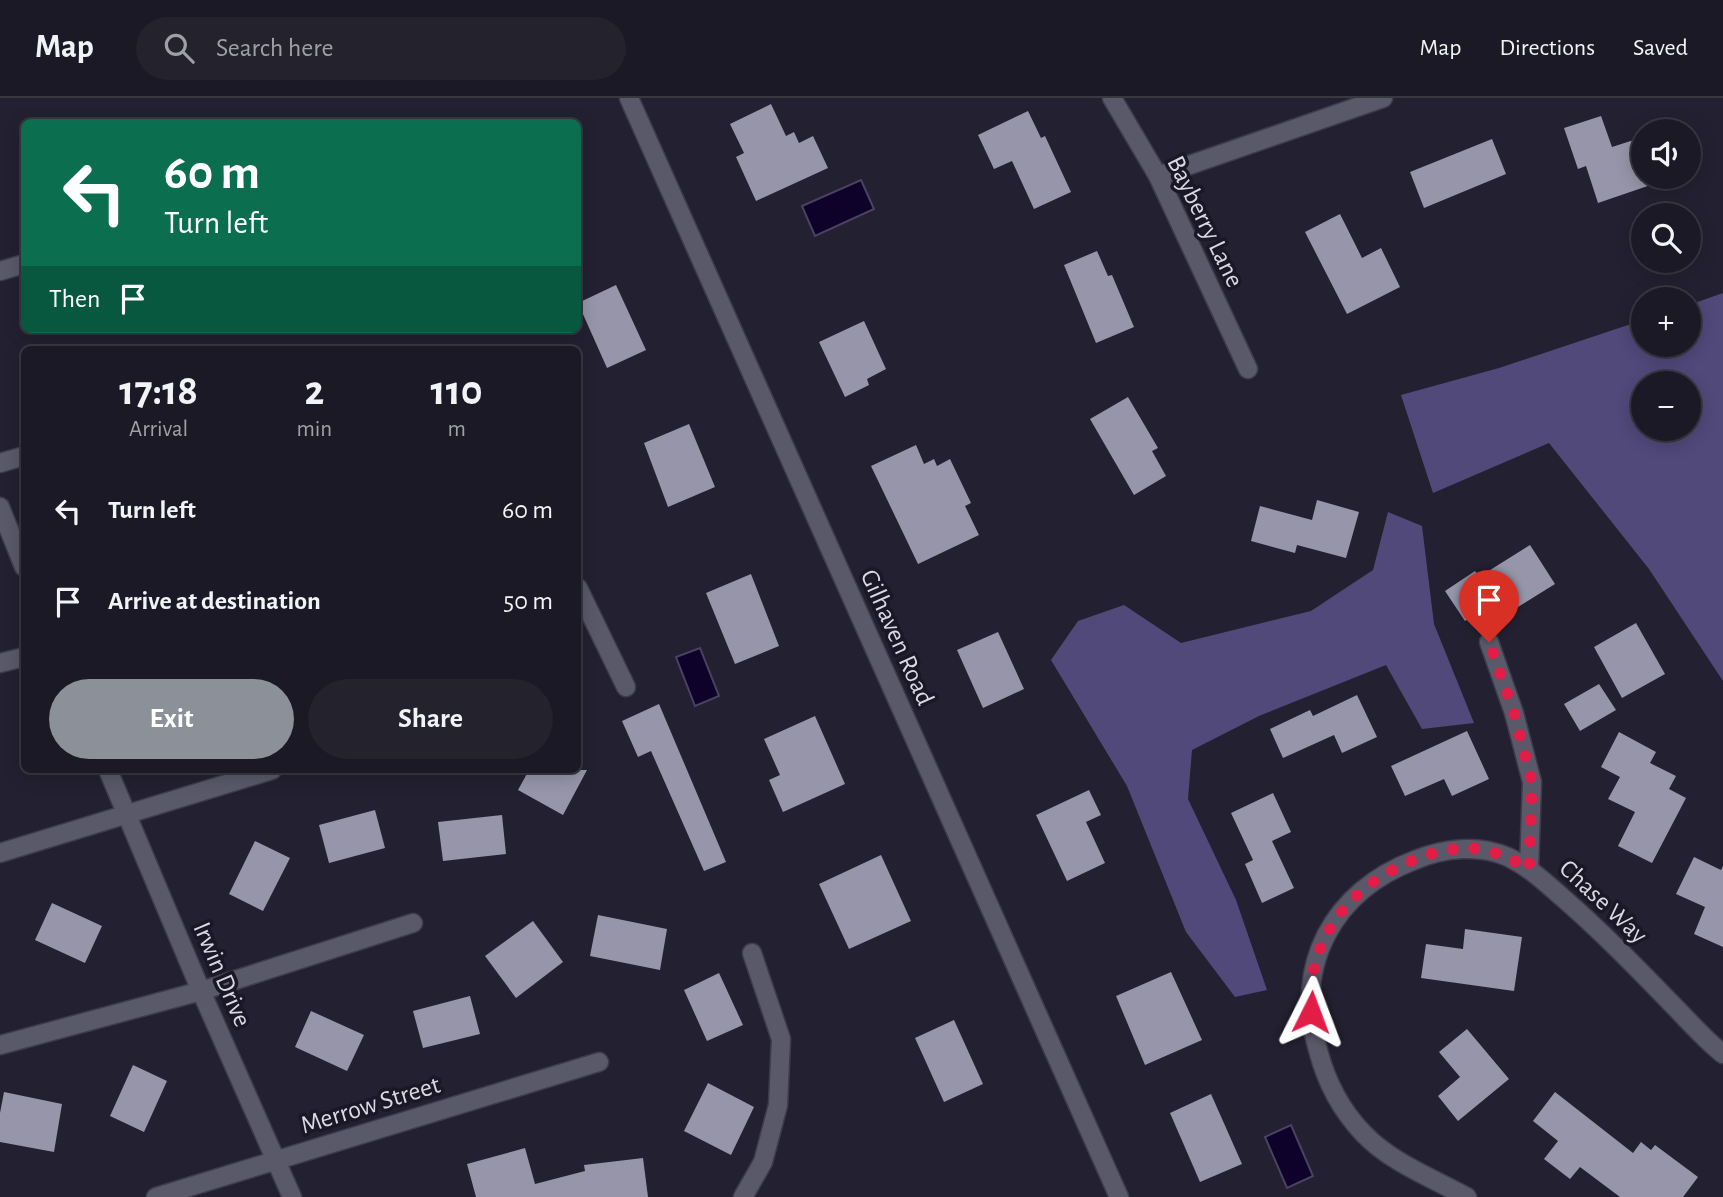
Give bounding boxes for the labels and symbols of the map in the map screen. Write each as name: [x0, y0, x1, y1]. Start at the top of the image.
street label: Bayberry Lane: [1162, 152, 1248, 291]
street label: Gilhaven Road: [856, 566, 939, 709]
pin: [1459, 570, 1519, 642]
street label: Chase Way: [1554, 855, 1652, 949]
street label: Irwin Drive: [188, 918, 256, 1031]
position arrow: [1274, 975, 1348, 1049]
street label: Merrow Street: [298, 1071, 443, 1138]

